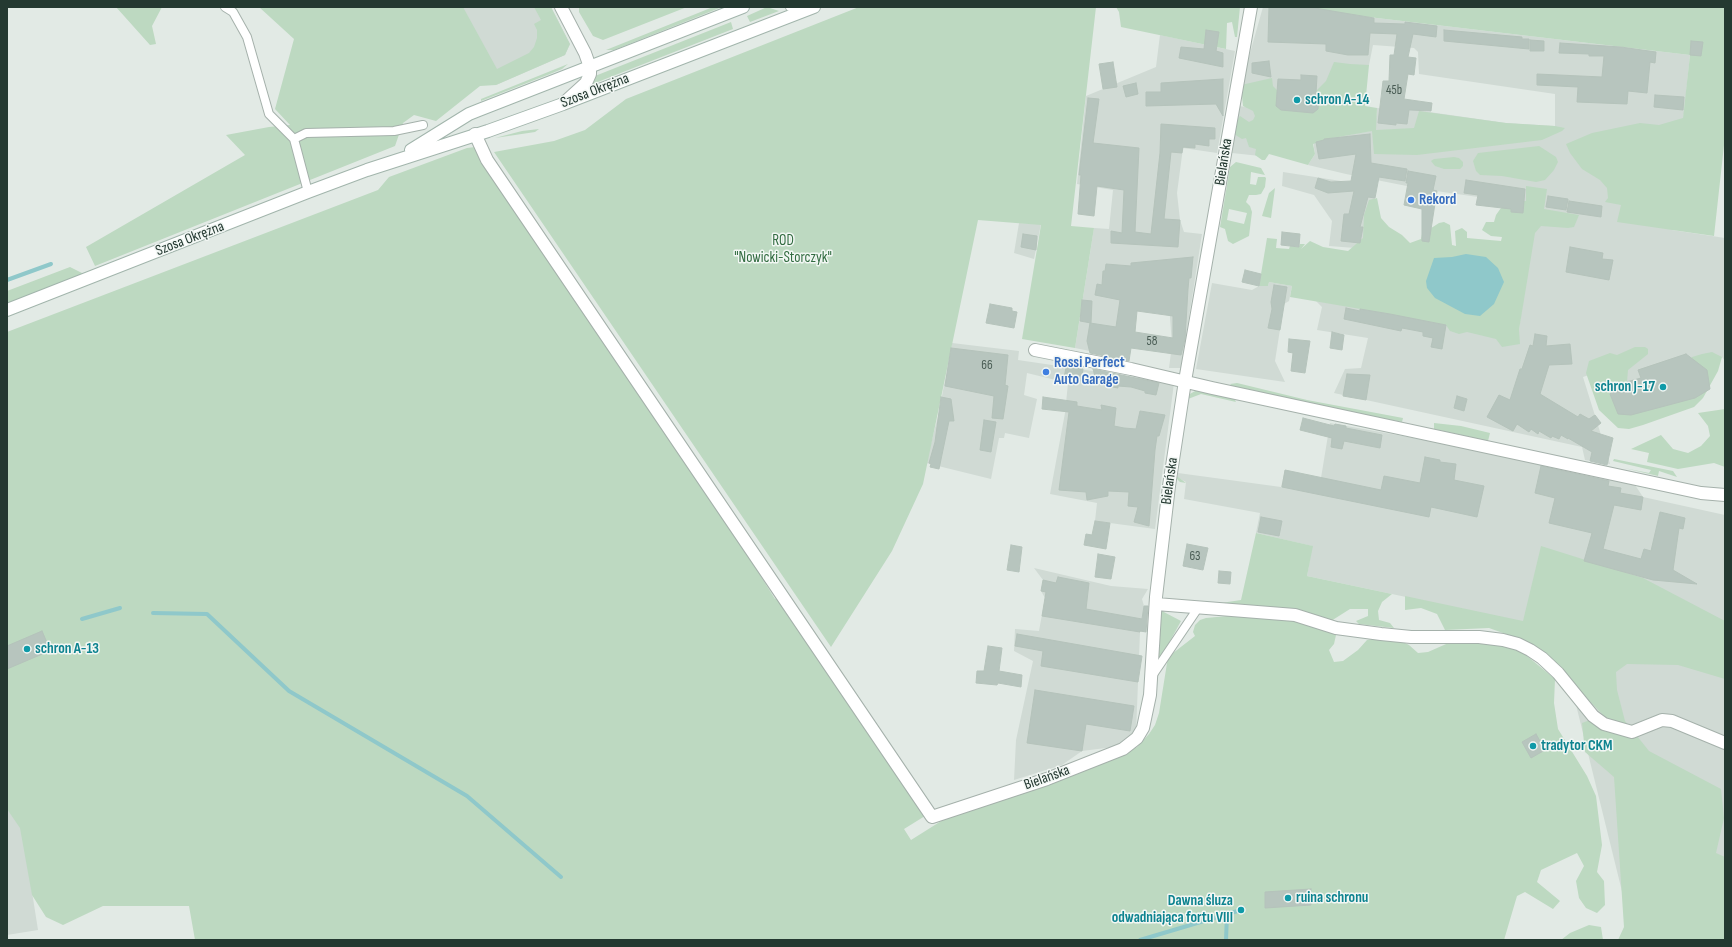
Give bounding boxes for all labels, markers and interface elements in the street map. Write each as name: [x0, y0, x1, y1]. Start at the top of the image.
street label: Szosa Okrężna: [558, 70, 632, 112]
house number: 45b: [1386, 83, 1402, 99]
place label: schron A-14: [1305, 91, 1369, 109]
marker: schron A-14: [1292, 95, 1302, 105]
street label: Bielańska: [1211, 137, 1237, 187]
place label: Rekord: [1419, 191, 1456, 209]
marker: Rekord: [1406, 195, 1416, 205]
street label: Szosa Okrężna: [153, 218, 227, 260]
park label: ROD "Nowicki-Storczyk": [734, 232, 832, 267]
house number: 58: [1147, 334, 1157, 350]
place label: Rossi Perfect Auto Garage: [1054, 354, 1125, 389]
house number: 66: [981, 358, 993, 374]
marker: Rossi Perfect Auto Garage: [1041, 367, 1051, 377]
place label: schron J-17: [1595, 378, 1655, 396]
marker: schron J-17: [1658, 382, 1668, 392]
street label: Bielańska: [1158, 456, 1182, 506]
house number: 63: [1189, 549, 1201, 565]
place label: schron A-13: [35, 640, 99, 658]
marker: schron A-13: [22, 644, 32, 654]
place label: tradytor CKM: [1541, 737, 1612, 755]
marker: tradytor CKM: [1528, 741, 1538, 751]
street label: Bielańska: [1022, 761, 1072, 795]
place label: ruina schronu: [1296, 889, 1368, 907]
place label: Dawna śluza odwadniająca fortu VIII: [1112, 892, 1233, 927]
marker: ruina schronu: [1283, 893, 1293, 903]
marker: Dawna śluza odwadniająca fortu VIII: [1236, 905, 1246, 915]

